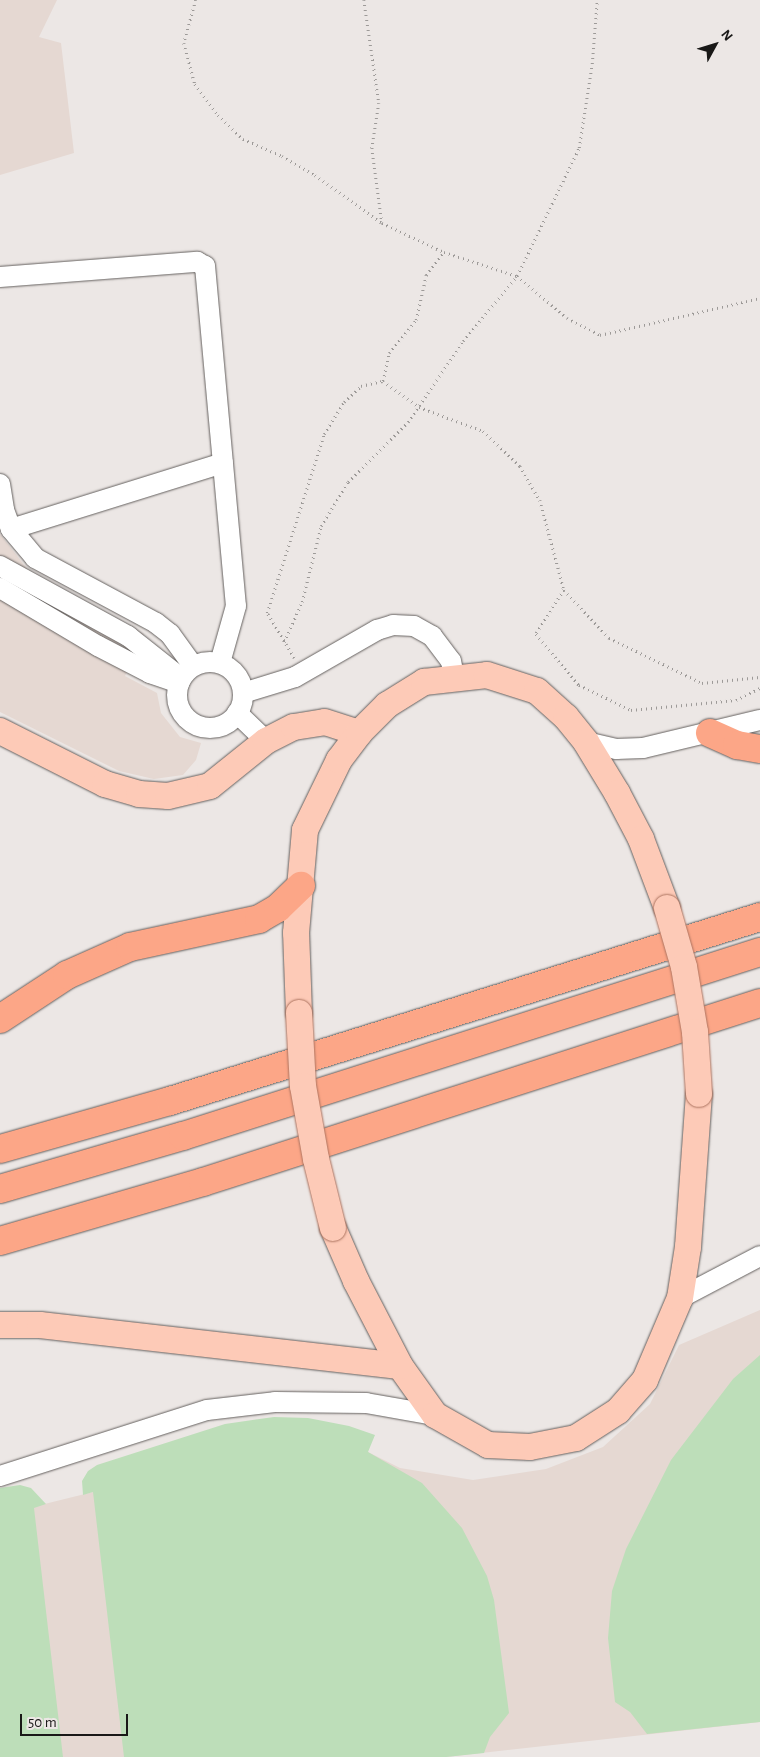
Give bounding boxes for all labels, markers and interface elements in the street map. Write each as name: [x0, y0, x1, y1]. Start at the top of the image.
north arrow: [690, 20, 740, 70]
text: N: [718, 27, 735, 44]
scale bar: [22, 1704, 130, 1736]
text: 50 m: [28, 1715, 57, 1730]

